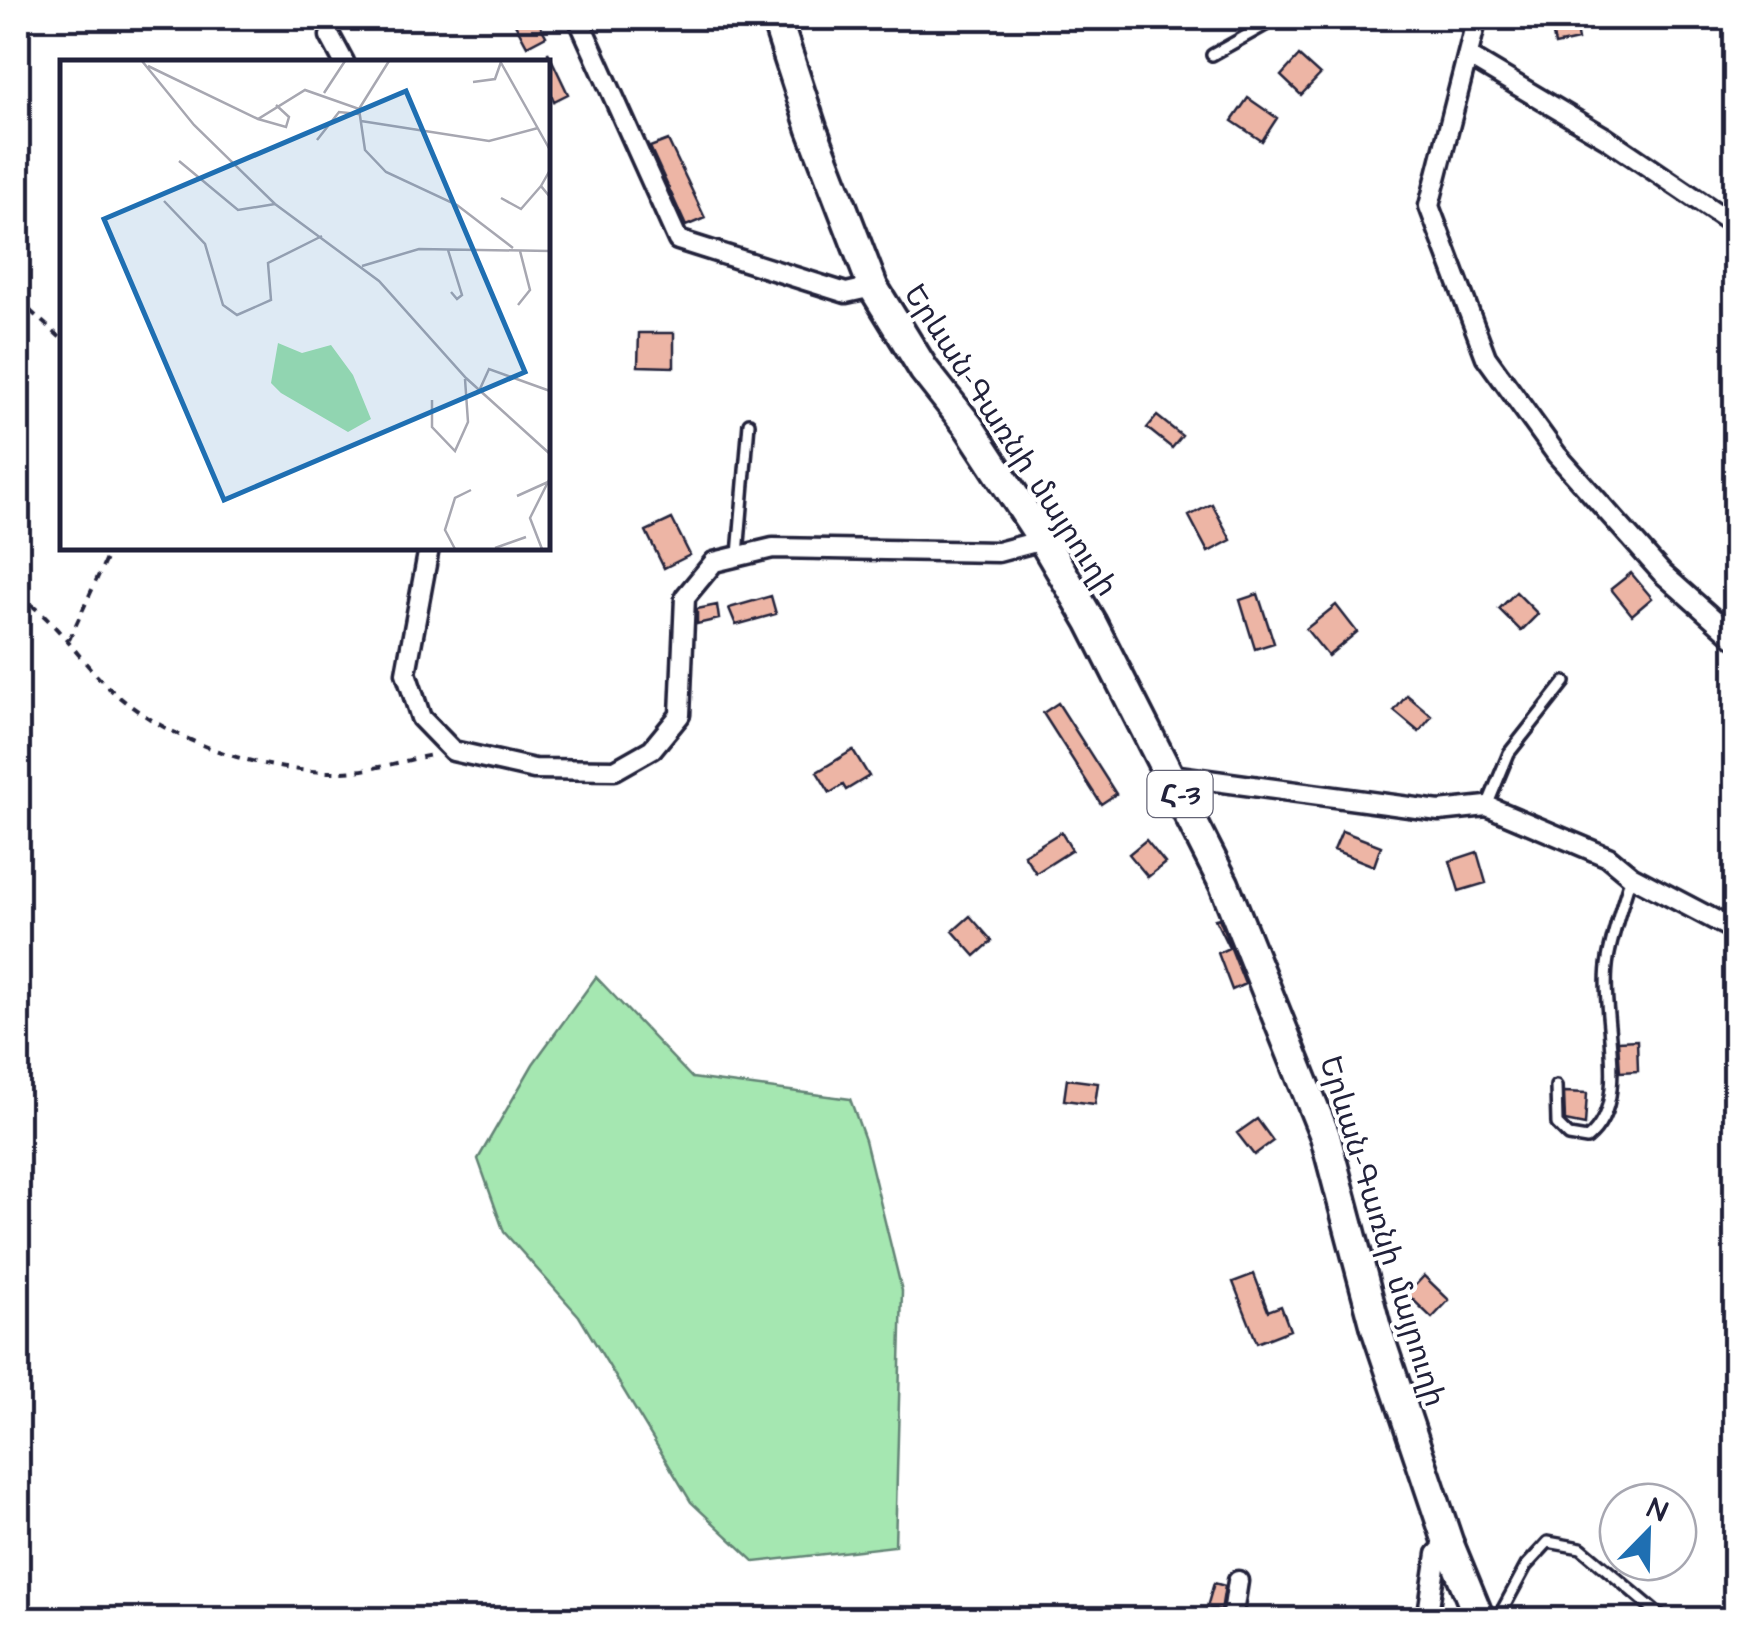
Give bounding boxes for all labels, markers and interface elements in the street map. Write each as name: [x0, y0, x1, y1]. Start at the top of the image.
inset map: [60, 60, 550, 550]
street label: Երևան-Գառնի մայրուղի: [893, 276, 1127, 605]
road number: Հ-3: [1148, 771, 1212, 817]
street label: Երևան-Գառնի մայրուղի: [1309, 1051, 1455, 1412]
north arrow: [1598, 1482, 1698, 1582]
text: N: [1641, 1489, 1673, 1532]

